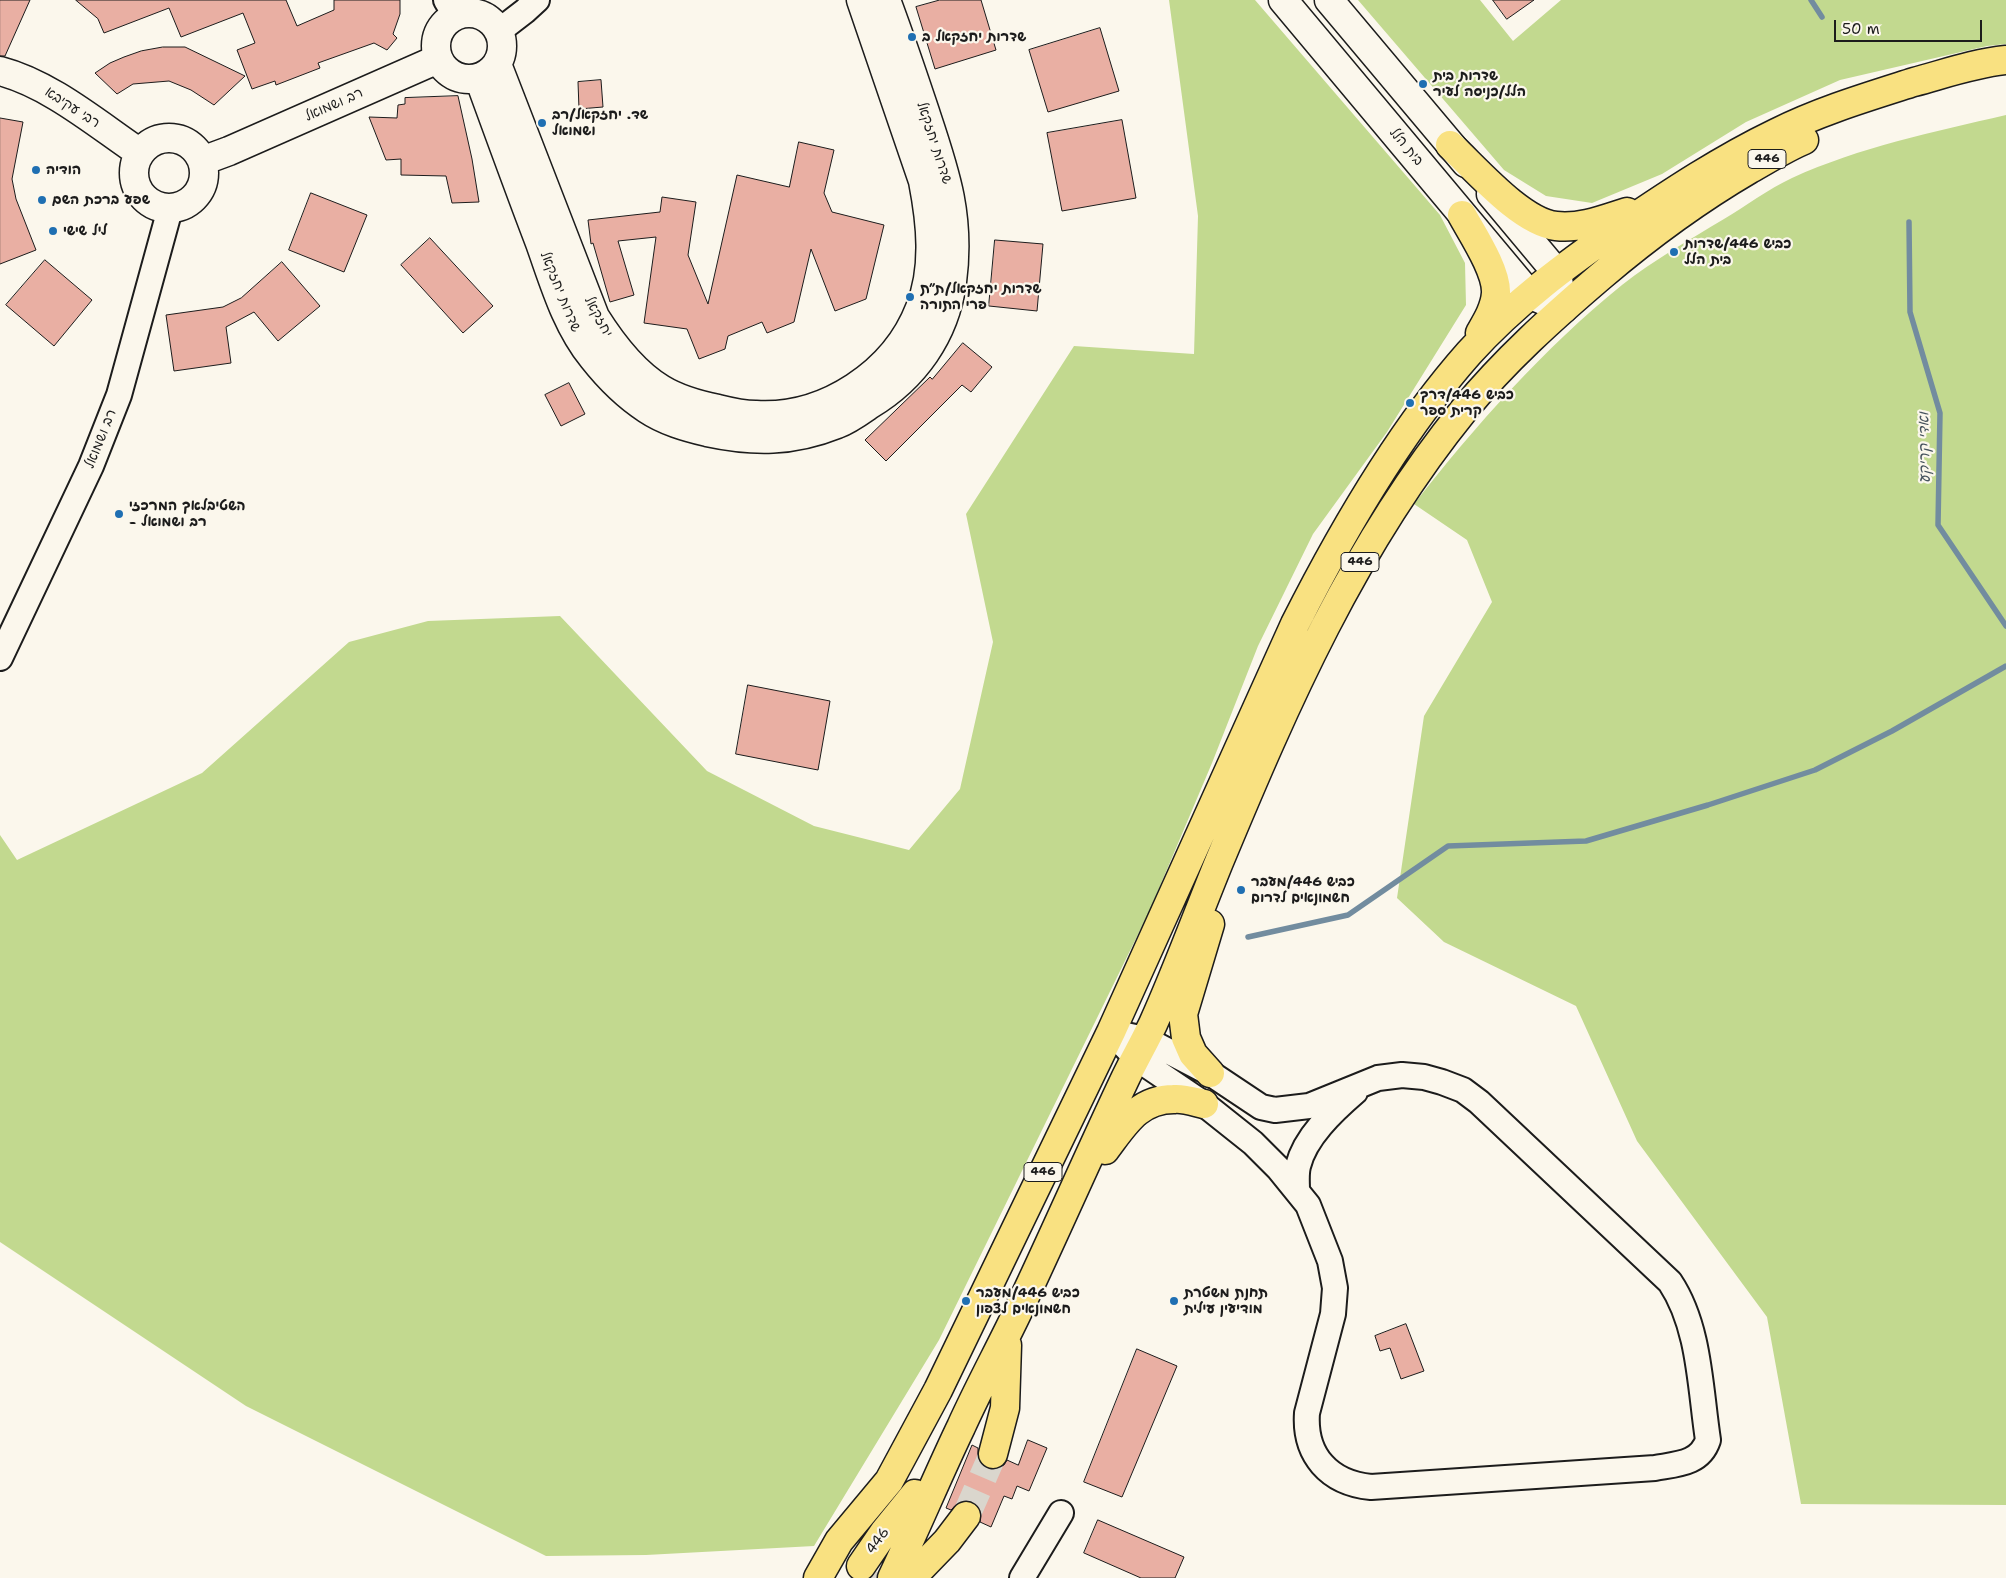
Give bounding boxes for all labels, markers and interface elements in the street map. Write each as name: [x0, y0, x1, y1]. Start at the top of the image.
scale bar: [1836, 10, 1984, 42]
text: 50 m: [1842, 19, 1880, 39]
place label: שדרות יחזקאל ב: [922, 29, 1026, 45]
marker: שדרות יחזקאל ב: [906, 31, 918, 43]
place label: שדרות בית הלל/כניסה לעיר: [1433, 68, 1526, 100]
marker: שדרות בית הלל/כניסה לעיר: [1417, 78, 1429, 90]
street label: רבי עקיבא: [41, 84, 103, 132]
street label: רב ושמואל: [302, 85, 366, 125]
street label: שדרות יחזקאל: [913, 100, 955, 186]
place label: שד. יחזקאל/רב ושמואל: [552, 107, 648, 140]
marker: שד. יחזקאל/רב ושמואל: [536, 117, 548, 129]
street label: בית הלל: [1385, 125, 1427, 169]
road number: 446: [1748, 150, 1786, 168]
place label: הודיה: [46, 162, 81, 178]
marker: הודיה: [30, 164, 42, 176]
place label: שפע ברכת השם: [52, 192, 150, 208]
marker: שפע ברכת השם: [36, 194, 48, 206]
place label: ליל שישי: [63, 223, 107, 239]
marker: ליל שישי: [47, 225, 59, 237]
place label: כביש 446/שדרות בית הלל: [1684, 236, 1791, 268]
marker: כביש 446/שדרות בית הלל: [1668, 246, 1680, 258]
street label: שדרות יחזקאל: [536, 249, 584, 335]
place label: שדרות יחזקאל/ת״ת פרי התורה: [920, 281, 1042, 314]
marker: שדרות יחזקאל/ת״ת פרי התורה: [904, 291, 916, 303]
street label: יחזקאל: [580, 294, 616, 340]
place label: כביש 446/דרך קרית ספר: [1420, 387, 1514, 420]
marker: כביש 446/דרך קרית ספר: [1404, 397, 1416, 409]
street label: רב ושמואל: [82, 407, 120, 471]
water label: ואדי קריקע: [1915, 412, 1935, 484]
place label: השטיבלאך המרכזי - רב ושמואל: [129, 498, 246, 530]
marker: השטיבלאך המרכזי - רב ושמואל: [113, 508, 125, 520]
road number: 446: [1341, 552, 1379, 572]
place label: כביש 446/מעבר חשמונאים לדרום: [1251, 874, 1355, 906]
marker: כביש 446/מעבר חשמונאים לדרום: [1235, 884, 1247, 896]
road number: 446: [1024, 1162, 1062, 1182]
place label: כביש 446/מעבר חשמונאים לצפון: [976, 1285, 1080, 1318]
place label: תחנת משטרת מודיעין עילית: [1184, 1285, 1268, 1318]
marker: כביש 446/מעבר חשמונאים לצפון: [960, 1295, 972, 1307]
marker: תחנת משטרת מודיעין עילית: [1168, 1295, 1180, 1307]
street label: 446: [863, 1524, 893, 1558]

